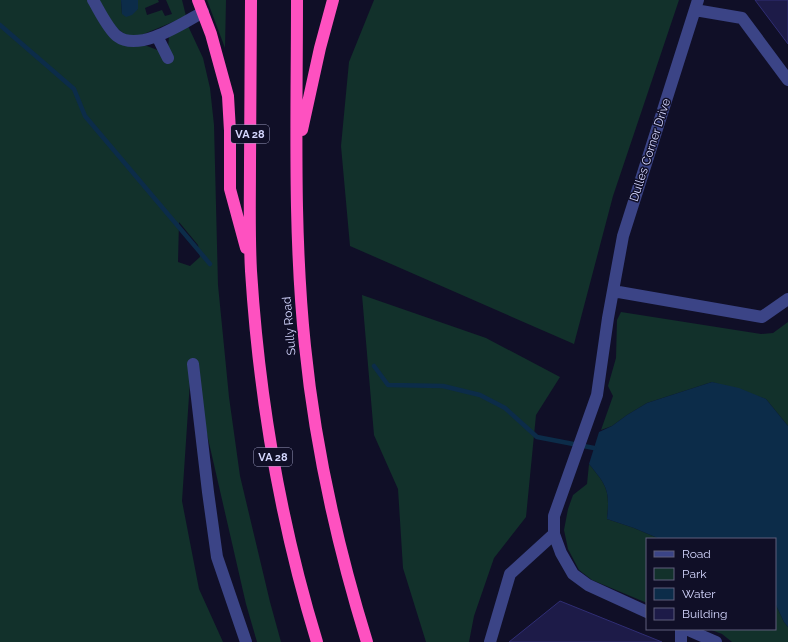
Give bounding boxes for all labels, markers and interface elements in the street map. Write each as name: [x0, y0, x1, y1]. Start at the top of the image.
street label: Dulles Corner Drive: [627, 97, 673, 203]
road number: VA 28: [231, 125, 269, 143]
street label: Sully Road: [279, 296, 299, 356]
road number: VA 28: [254, 448, 292, 466]
legend: [646, 538, 776, 630]
text: Road: [682, 547, 711, 561]
text: Park: [682, 567, 707, 581]
text: Water: [682, 587, 716, 601]
text: Building: [682, 607, 728, 621]

